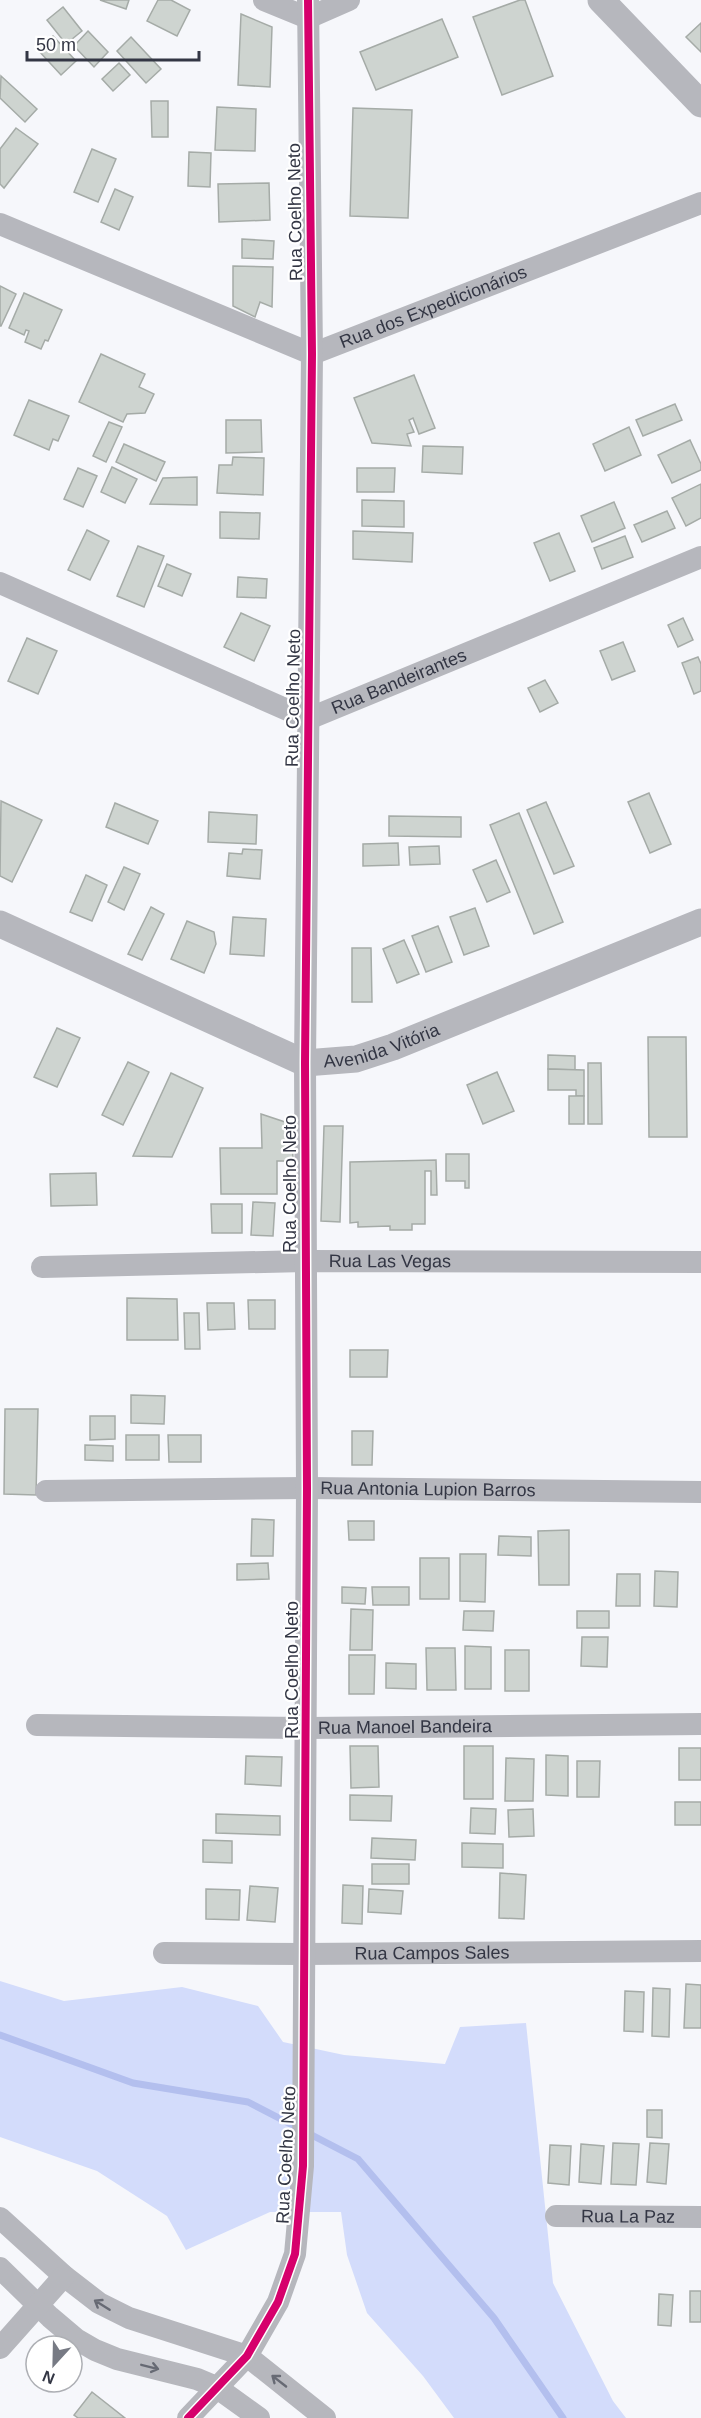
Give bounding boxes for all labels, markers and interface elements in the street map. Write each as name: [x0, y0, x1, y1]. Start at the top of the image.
scale bar: [27, 24, 200, 62]
text: 50 m: [36, 35, 76, 55]
street label: Rua Coelho Neto: [284, 143, 306, 281]
street label: Rua dos Expedicionários: [337, 262, 530, 352]
street label: Rua Coelho Neto: [282, 629, 304, 767]
street label: Rua Bandeirantes: [328, 645, 469, 718]
street label: Avenida Vitória: [323, 1019, 443, 1072]
street label: Rua Coelho Neto: [280, 1115, 300, 1253]
street label: Rua Las Vegas: [329, 1251, 451, 1271]
street label: Rua Antonia Lupion Barros: [320, 1478, 536, 1500]
street label: Rua Coelho Neto: [282, 1601, 302, 1739]
street label: Rua Manoel Bandeira: [318, 1716, 493, 1738]
street label: Rua Campos Sales: [354, 1942, 510, 1964]
street label: Rua Coelho Neto: [272, 2086, 300, 2224]
street label: Rua La Paz: [581, 2206, 675, 2227]
one-way arrow: [94, 2298, 111, 2310]
north arrow: [24, 2334, 84, 2394]
one-way arrow: [141, 2362, 160, 2374]
text: N: [40, 2367, 57, 2387]
one-way arrow: [272, 2374, 288, 2387]

